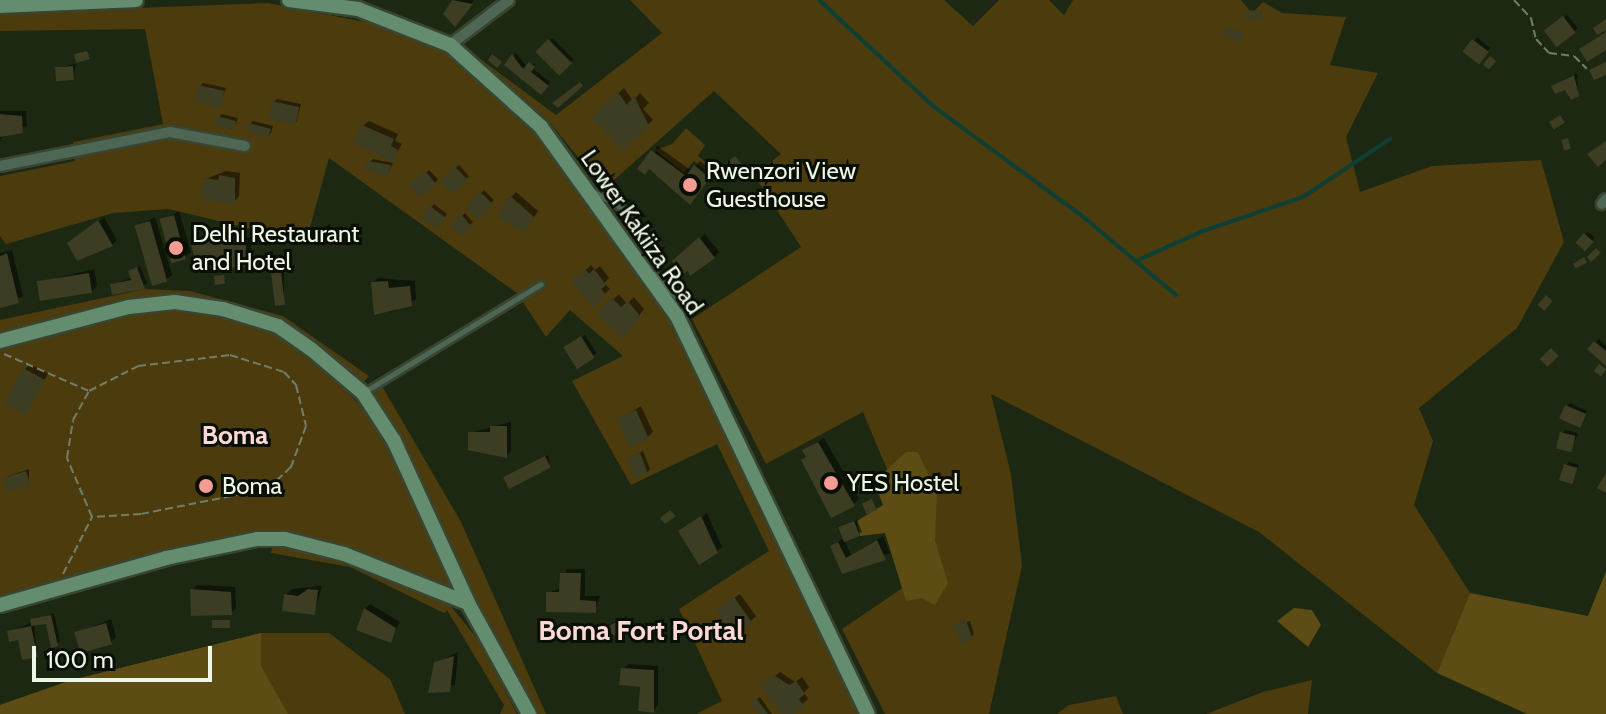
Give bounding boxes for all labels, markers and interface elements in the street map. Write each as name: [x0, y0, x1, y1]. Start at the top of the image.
street label: Lower Kakiiza Road: [575, 144, 709, 320]
place label: Rwenzori View Guesthouse: [706, 157, 856, 213]
marker: Rwenzori View Guesthouse: [681, 176, 699, 194]
place label: Delhi Restaurant and Hotel: [192, 220, 359, 276]
marker: Delhi Restaurant and Hotel: [167, 239, 185, 257]
district label: Boma: [202, 420, 268, 452]
place label: YES Hostel: [847, 469, 959, 497]
place label: Boma: [222, 472, 282, 500]
marker: YES Hostel: [822, 474, 840, 492]
marker: Boma: [197, 477, 215, 495]
district label: Boma Fort Portal: [538, 613, 744, 647]
scale bar: [36, 630, 216, 680]
text: 100 m: [46, 645, 114, 674]

